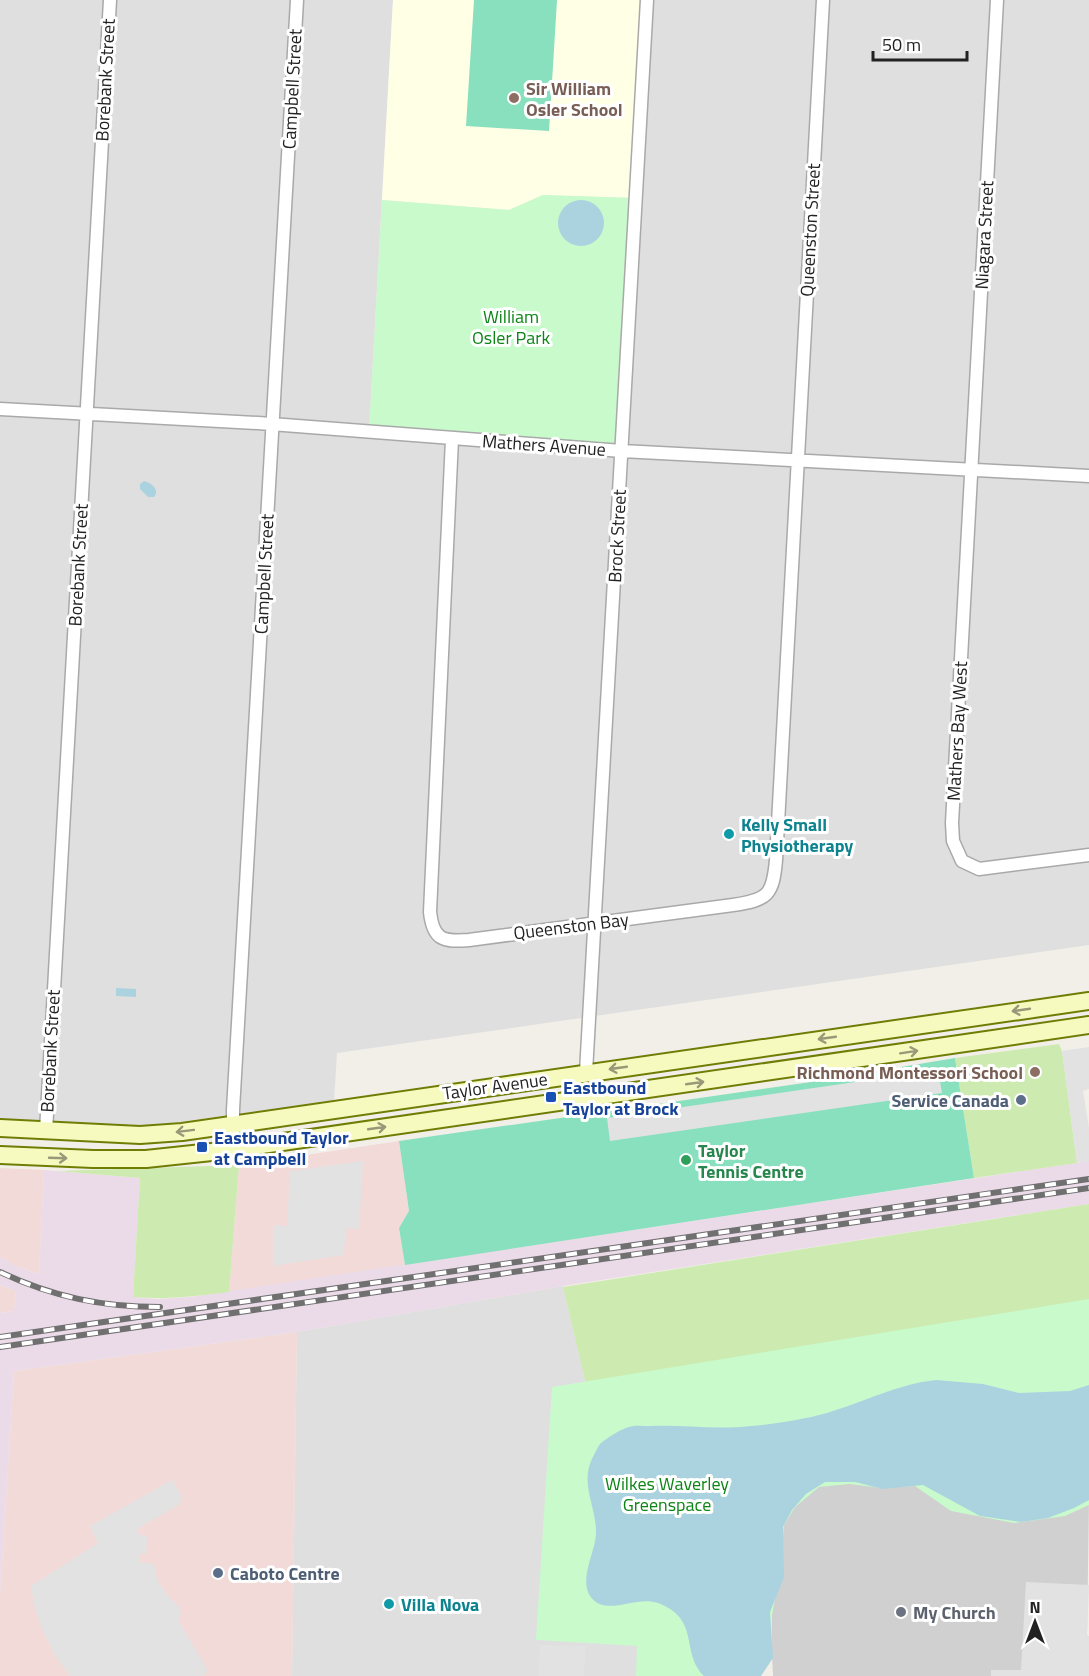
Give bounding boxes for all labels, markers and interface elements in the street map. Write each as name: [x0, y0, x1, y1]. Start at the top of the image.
street label: Borebank Street: [88, 17, 122, 142]
scale bar: [873, 24, 968, 62]
street label: Campbell Street: [275, 27, 309, 150]
text: 50 m: [882, 31, 921, 58]
place label: Sir William Osler School: [526, 75, 623, 123]
marker: Sir William Osler School: [507, 91, 521, 105]
street label: Queenston Street: [793, 162, 827, 297]
street label: Niagara Street: [968, 179, 1000, 290]
park label: William Osler Park: [472, 303, 550, 351]
street label: Mathers Avenue: [481, 427, 607, 463]
street label: Brock Street: [601, 488, 633, 583]
street label: Borebank Street: [61, 502, 95, 627]
street label: Campbell Street: [247, 512, 281, 635]
street label: Mathers Bay West: [940, 660, 974, 802]
place label: Kelly Small Physiotherapy: [741, 811, 853, 859]
marker: Kelly Small Physiotherapy: [722, 827, 736, 841]
street label: Queenston Bay: [512, 906, 630, 946]
street label: Borebank Street: [33, 988, 67, 1113]
one-way arrow: [1011, 1005, 1031, 1016]
one-way arrow: [818, 1033, 837, 1044]
one-way arrow: [898, 1046, 918, 1057]
place label: Richmond Montessori School: [796, 1059, 1023, 1086]
one-way arrow: [608, 1062, 628, 1073]
street label: Taylor Avenue: [441, 1065, 549, 1107]
marker: Richmond Montessori School: [1028, 1065, 1042, 1079]
place label: Eastbound Taylor at Brock: [563, 1074, 679, 1122]
one-way arrow: [685, 1077, 704, 1088]
place label: Service Canada: [891, 1087, 1009, 1114]
marker: Eastbound Taylor at Brock: [544, 1090, 558, 1104]
marker: Service Canada: [1014, 1093, 1028, 1107]
one-way arrow: [367, 1122, 387, 1133]
place label: Eastbound Taylor at Campbell: [214, 1124, 349, 1172]
one-way arrow: [175, 1126, 195, 1137]
place label: Taylor Tennis Centre: [698, 1137, 804, 1185]
marker: Eastbound Taylor at Campbell: [195, 1140, 209, 1154]
one-way arrow: [48, 1153, 68, 1164]
marker: Taylor Tennis Centre: [679, 1153, 693, 1167]
park label: Wilkes Waverley Greenspace: [605, 1470, 729, 1518]
place label: Caboto Centre: [230, 1560, 340, 1587]
marker: Caboto Centre: [211, 1566, 225, 1580]
place label: Villa Nova: [401, 1591, 479, 1618]
north arrow: [1005, 1592, 1065, 1652]
text: N: [1029, 1595, 1041, 1619]
marker: Villa Nova: [382, 1597, 396, 1611]
place label: My Church: [913, 1599, 996, 1626]
marker: My Church: [894, 1605, 908, 1619]

